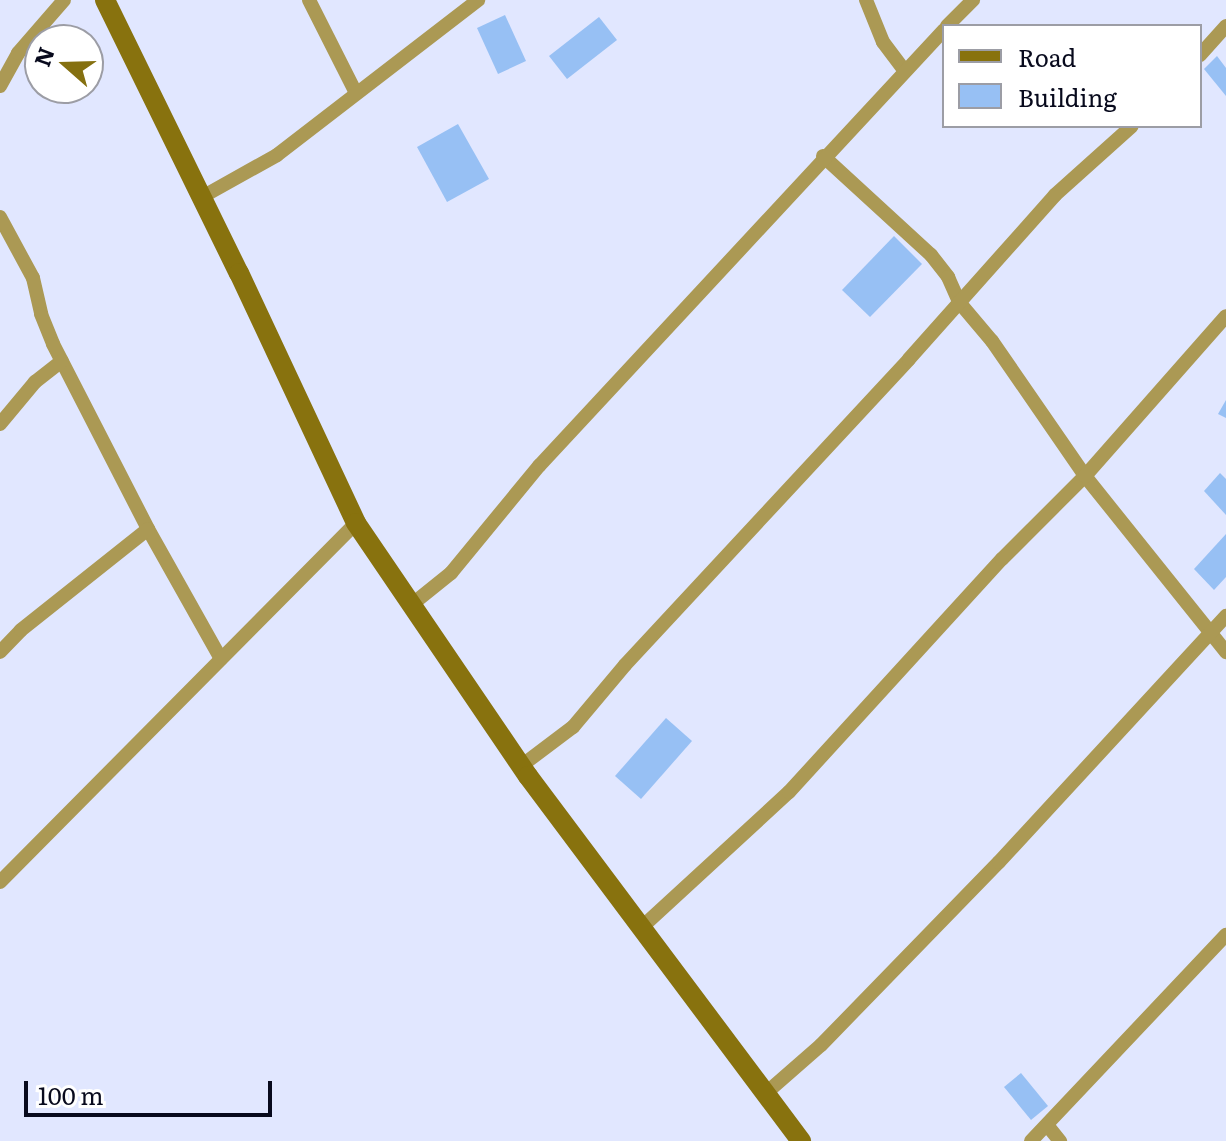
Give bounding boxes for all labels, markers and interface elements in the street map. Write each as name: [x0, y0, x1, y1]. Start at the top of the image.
north arrow: [24, 24, 104, 104]
legend: [942, 24, 1202, 128]
text: Road: [1018, 39, 1076, 74]
text: N: [24, 42, 62, 71]
text: Building: [1018, 79, 1117, 114]
scale bar: [28, 1065, 276, 1115]
text: 100 m: [38, 1077, 104, 1112]

